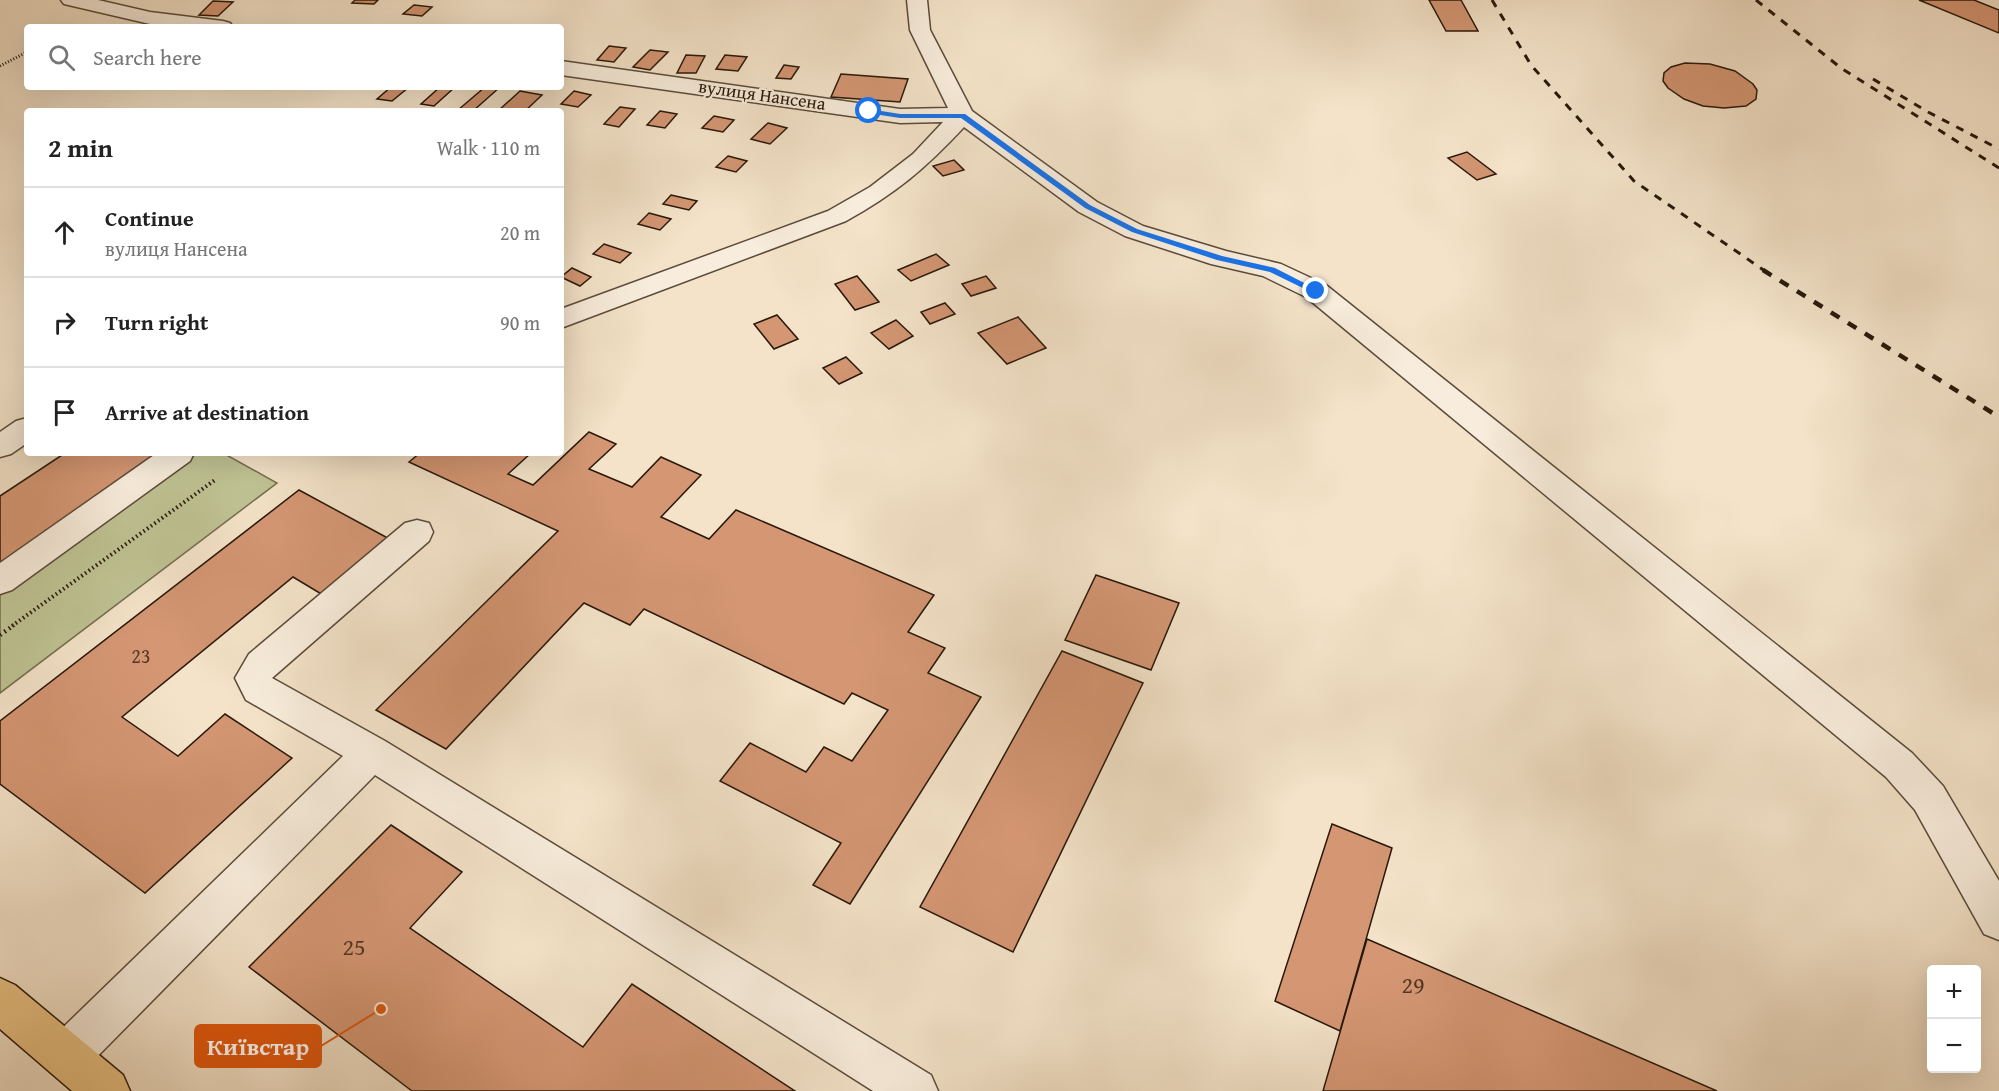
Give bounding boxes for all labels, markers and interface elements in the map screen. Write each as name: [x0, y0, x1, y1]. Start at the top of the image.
search box: [24, 24, 564, 90]
icon: search: [45, 41, 78, 74]
text: Search here: [93, 41, 202, 73]
street label: вулиця Нансена: [697, 72, 828, 117]
route start: [855, 97, 881, 123]
text: 2 min: [48, 128, 113, 167]
text: Walk · 110 m: [437, 133, 540, 162]
text: Continue: [105, 202, 194, 234]
icon: ahead: [48, 216, 81, 249]
text: 20 m: [500, 218, 540, 247]
text: вулиця Нансена: [105, 234, 248, 263]
route end: [1302, 277, 1328, 303]
icon: right: [48, 306, 81, 339]
text: Turn right: [105, 306, 208, 338]
text: 90 m: [500, 308, 540, 337]
icon: arrive: [48, 396, 81, 429]
text: Arrive at destination: [105, 396, 309, 428]
house number: 23: [131, 641, 151, 670]
house number: 25: [342, 929, 366, 964]
map controls: [1927, 965, 1981, 1073]
button: +: [1927, 965, 1981, 1019]
house number: 29: [1401, 967, 1425, 1002]
button: −: [1927, 1019, 1981, 1073]
callout: Київстар: [195, 1025, 321, 1067]
text: Київстар: [207, 1029, 309, 1064]

